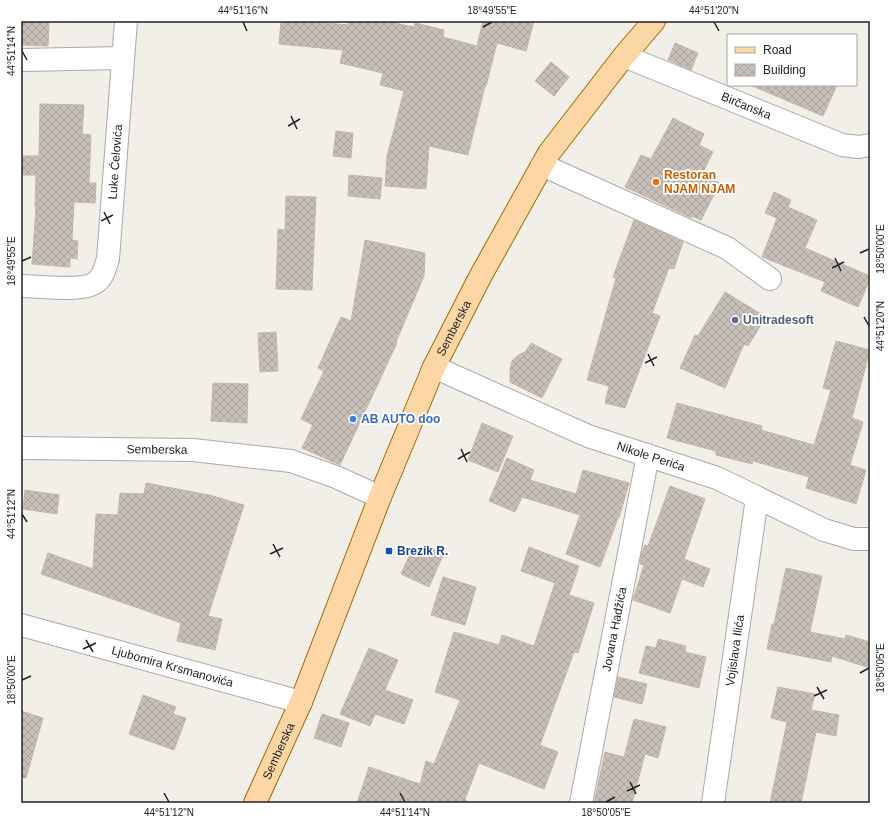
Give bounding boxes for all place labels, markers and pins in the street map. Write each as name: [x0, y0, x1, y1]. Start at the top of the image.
place label: Restoran NJAM NJAM: [664, 168, 735, 196]
marker: Restoran NJAM NJAM: [651, 177, 661, 187]
place label: Unitradesoft: [743, 313, 814, 327]
marker: Unitradesoft: [730, 315, 740, 325]
place label: AB AUTO doo: [361, 412, 440, 426]
marker: AB AUTO doo: [348, 414, 358, 424]
place label: Brezik R.: [397, 544, 448, 558]
marker: Brezik R.: [384, 546, 394, 556]

